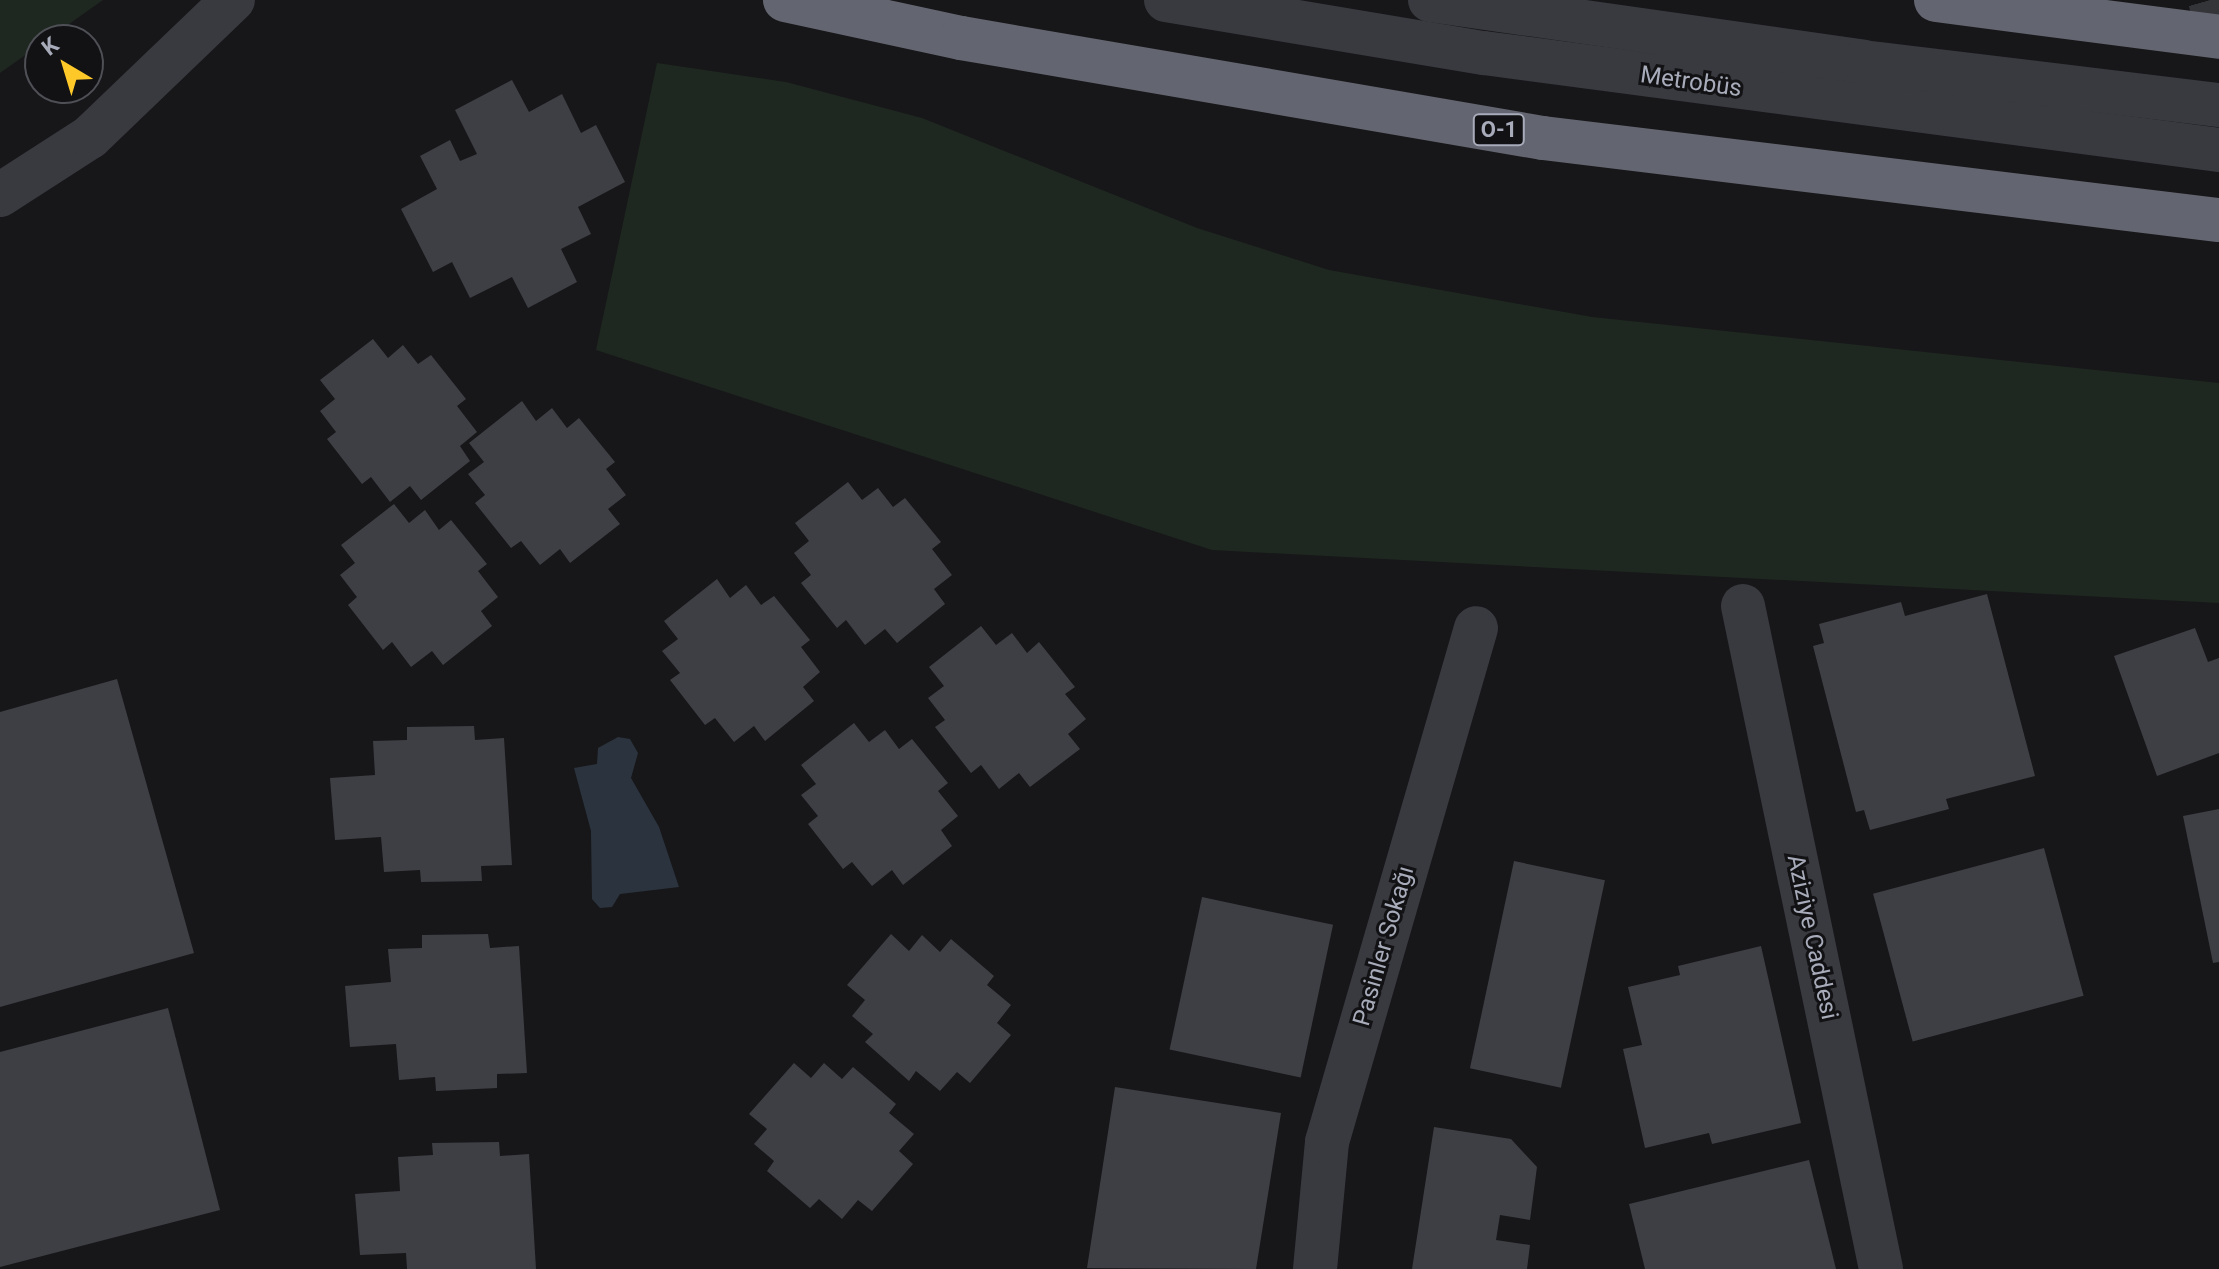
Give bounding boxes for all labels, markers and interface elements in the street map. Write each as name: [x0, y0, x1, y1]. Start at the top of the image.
north arrow: [24, 24, 104, 104]
text: K: [37, 32, 63, 60]
street label: Metrobüs: [1638, 61, 1744, 103]
road number: O-1: [1471, 112, 1527, 148]
street label: Aziziye Caddesi: [1780, 852, 1844, 1022]
street label: Pasinler Sokağı: [1347, 863, 1421, 1029]

